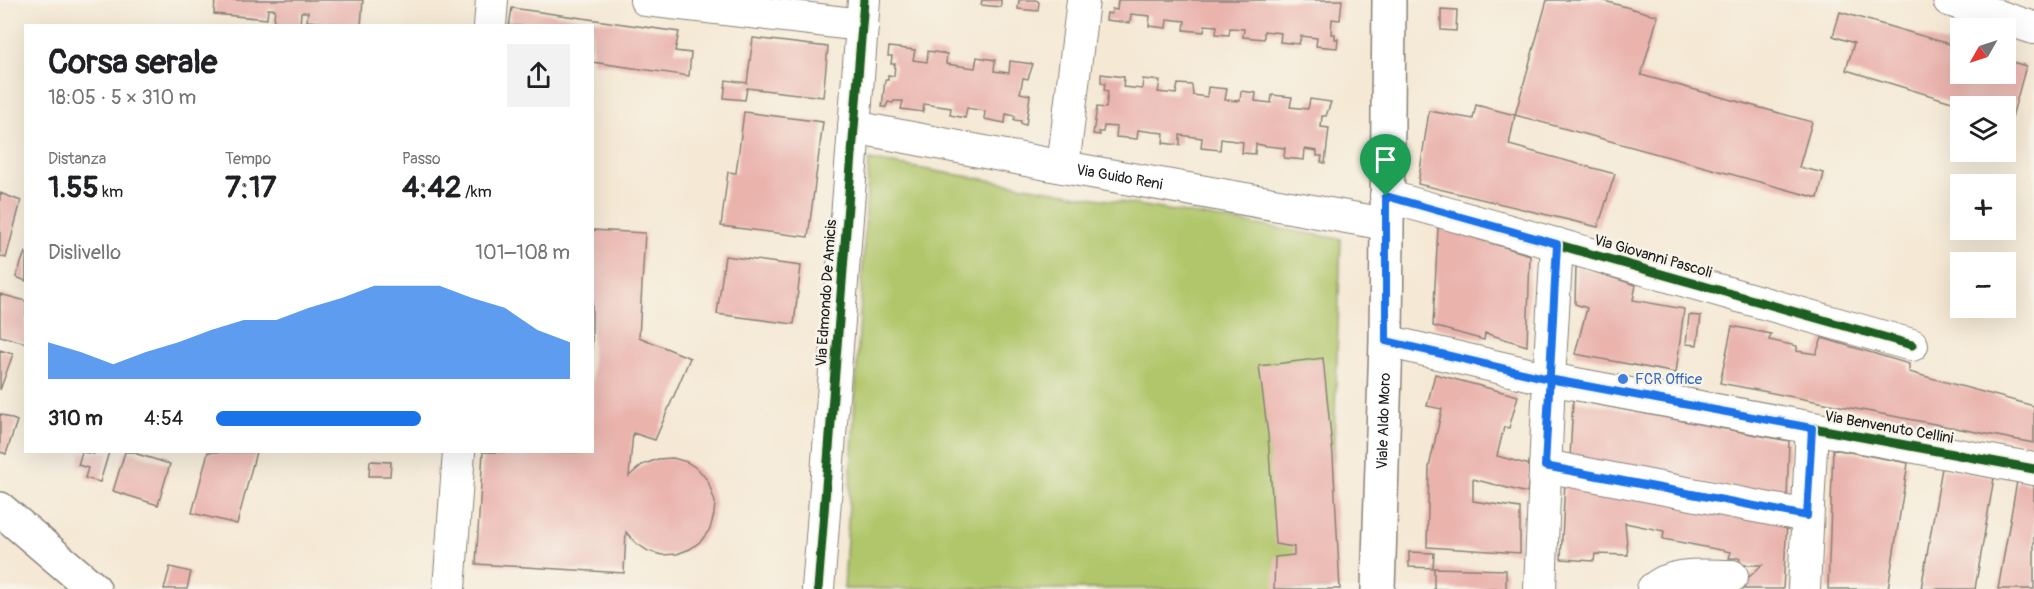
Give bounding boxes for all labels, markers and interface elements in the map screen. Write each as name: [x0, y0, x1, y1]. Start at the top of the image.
north arrow: [1950, 18, 2016, 84]
map controls: [1950, 18, 2016, 318]
text: Corsa serale: [48, 42, 217, 83]
button: share: [507, 44, 570, 107]
text: 18:05 · 5 × 310 m: [48, 85, 196, 110]
button: layers: [1950, 96, 2016, 162]
pin: [1360, 134, 1411, 196]
icon: arrive: [1369, 143, 1402, 176]
text: Distanza: [48, 149, 106, 169]
text: Tempo: [225, 149, 271, 169]
text: Passo: [402, 149, 441, 169]
street label: Via Guido Reni: [1075, 160, 1164, 194]
text: 1.55: [48, 169, 99, 206]
text: 7:17: [225, 169, 276, 206]
text: 4:42: [402, 169, 462, 206]
button: +: [1950, 174, 2016, 240]
text: km: [99, 182, 123, 202]
text: /km: [462, 182, 492, 202]
street label: Via Edmondo De Amicis: [812, 218, 841, 367]
street label: Via Giovanni Pascoli: [1592, 231, 1714, 283]
text: Dislivello: [48, 240, 121, 265]
text: 101–108 m: [475, 240, 570, 265]
button: −: [1950, 252, 2016, 318]
place label: FCR Office: [1635, 370, 1703, 389]
marker: FCR Office: [1616, 372, 1630, 386]
street label: Viale Aldo Moro: [1373, 373, 1395, 470]
text: 310 m: [48, 406, 103, 431]
text: 4:54: [144, 406, 183, 431]
street label: Via Benvenuto Cellini: [1823, 407, 1955, 448]

